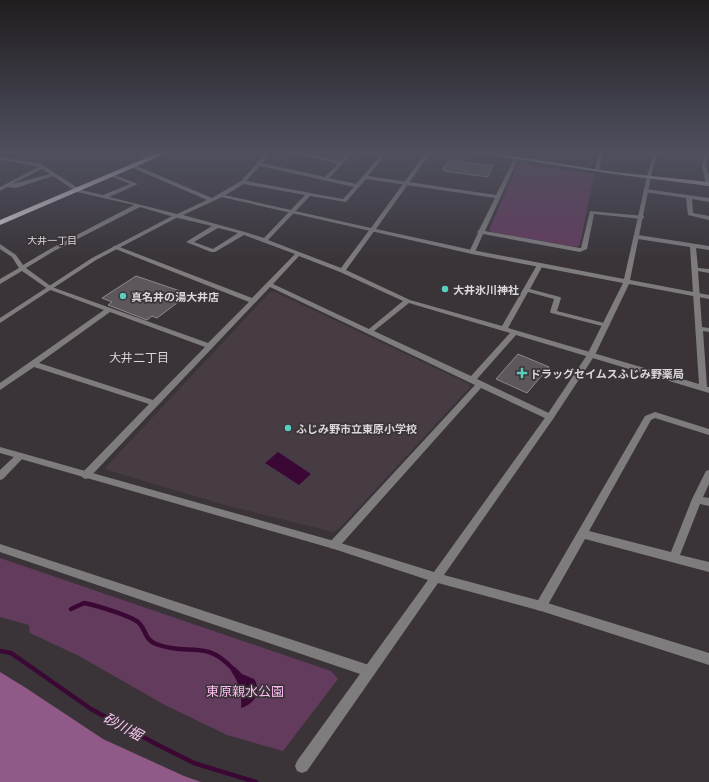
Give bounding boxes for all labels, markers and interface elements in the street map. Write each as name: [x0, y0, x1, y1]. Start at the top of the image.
district label: 大井一丁目: [27, 233, 77, 247]
place label: 大井氷川神社: [453, 282, 519, 297]
marker: 大井氷川神社: [440, 284, 450, 294]
place label: 真名井の湯大井店: [131, 289, 219, 304]
marker: 真名井の湯大井店: [118, 291, 128, 301]
district label: 大井二丁目: [109, 349, 169, 366]
place label: ドラッグセイムスふじみ野薬局: [530, 366, 684, 381]
marker: ドラッグセイムスふじみ野薬局: [517, 368, 527, 378]
place label: ふじみ野市立東原小学校: [296, 421, 417, 436]
marker: ふじみ野市立東原小学校: [283, 423, 293, 433]
park label: 東原親水公園: [206, 682, 284, 700]
water label: 砂川堀: [100, 708, 148, 745]

